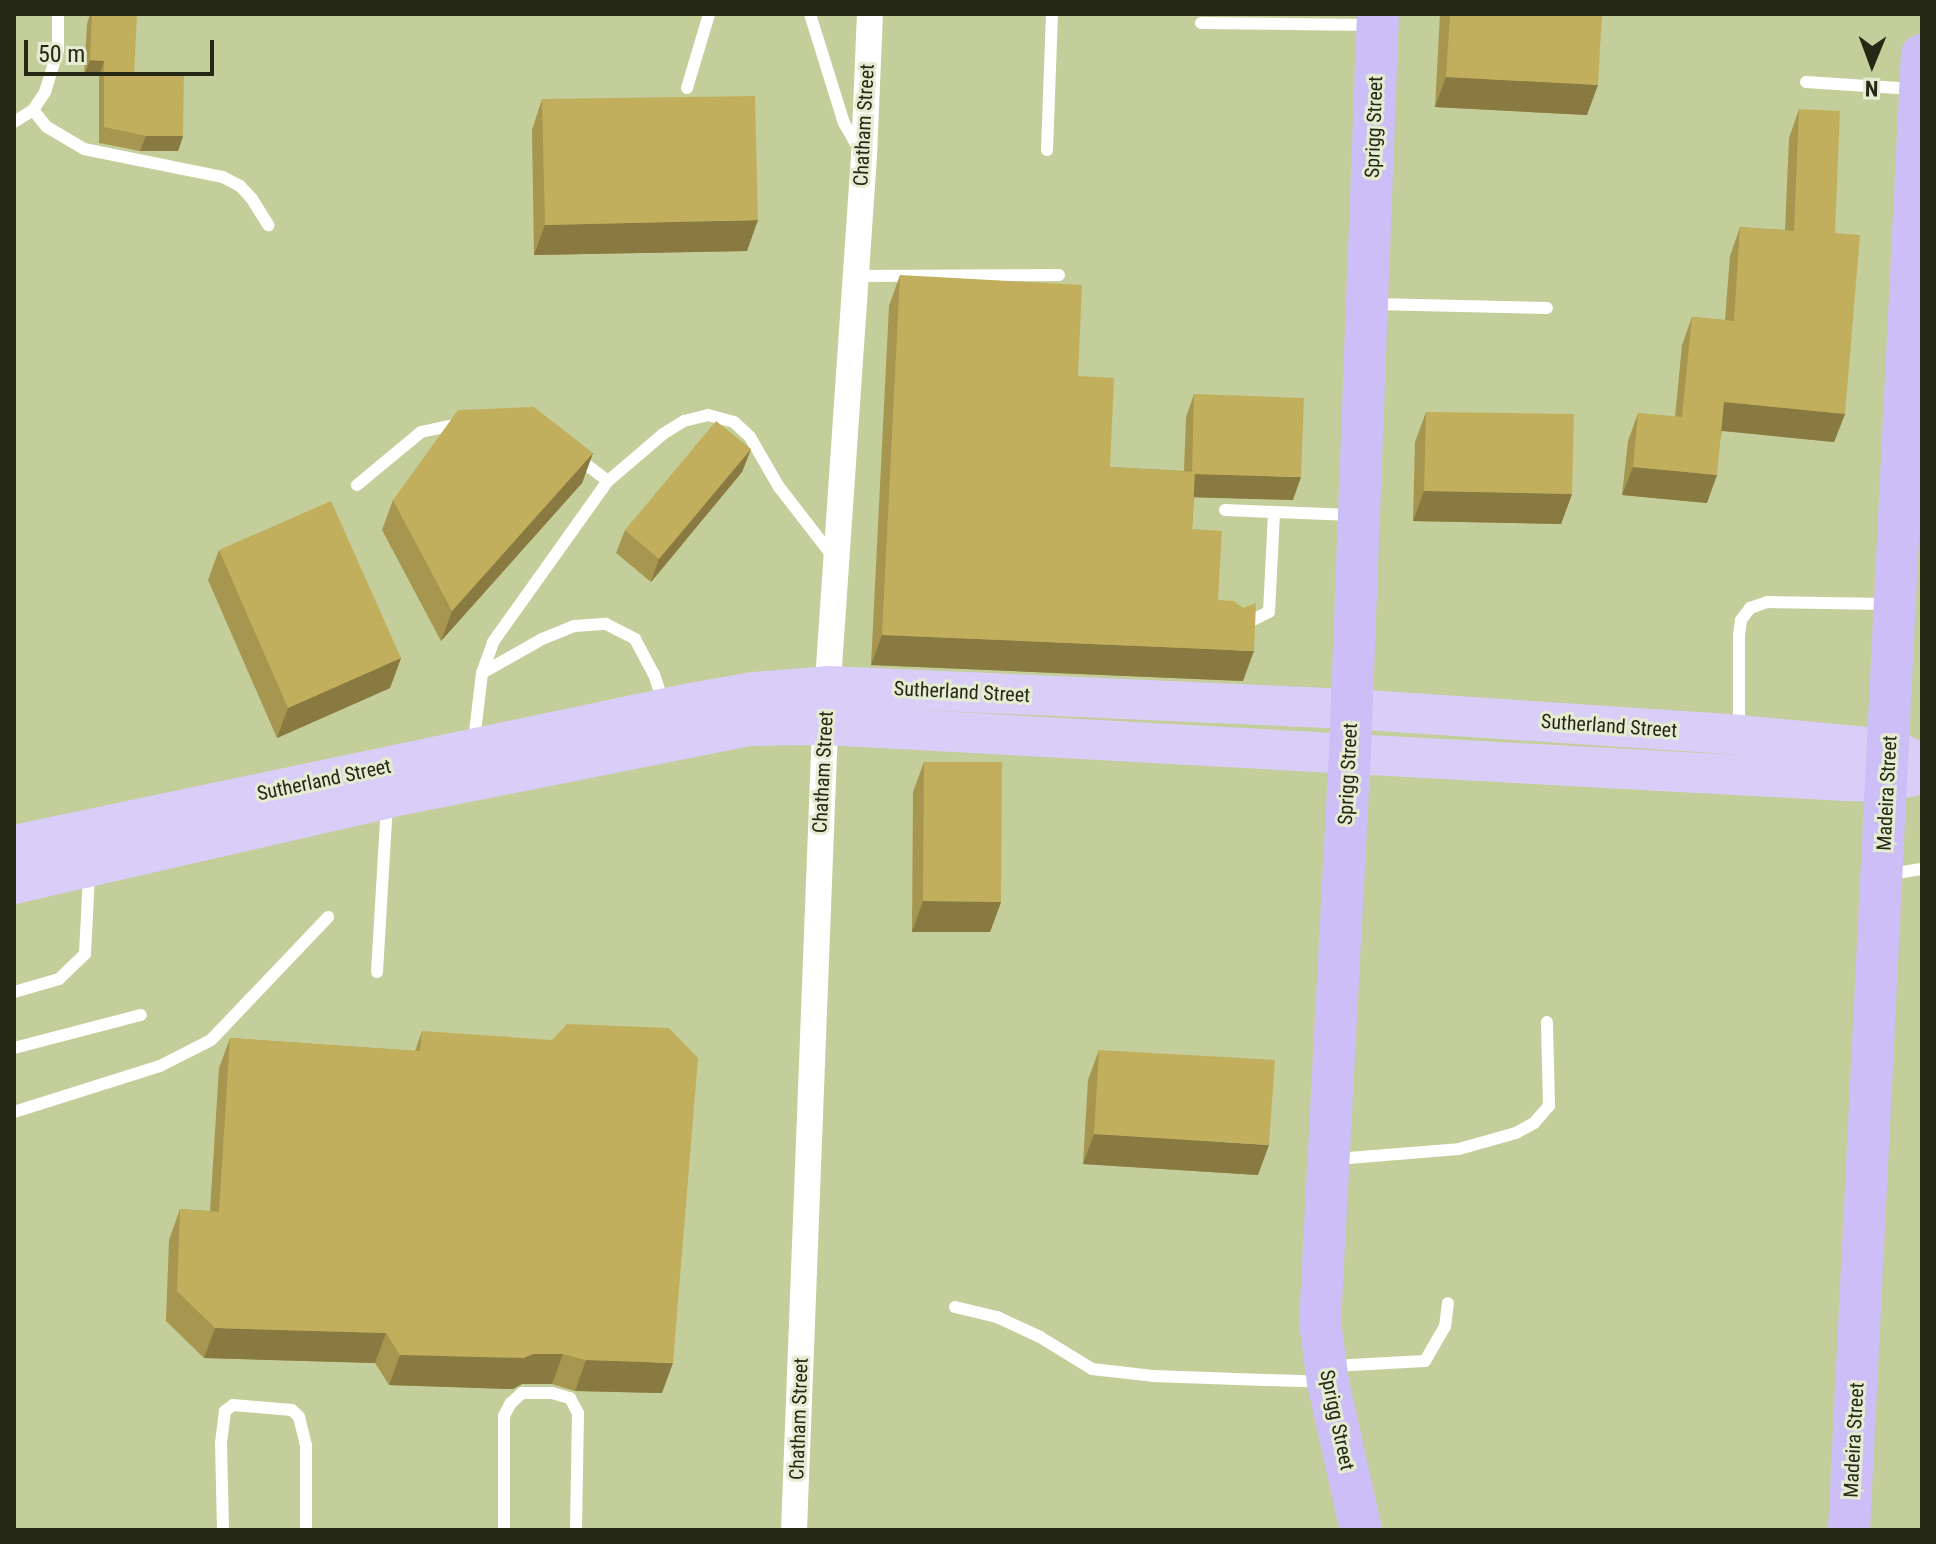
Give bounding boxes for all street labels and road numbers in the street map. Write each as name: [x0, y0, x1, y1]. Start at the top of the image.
street label: Chatham Street: [849, 63, 879, 187]
street label: Sprigg Street: [1360, 76, 1388, 178]
street label: Sutherland Street: [893, 676, 1031, 708]
street label: Sutherland Street: [1540, 709, 1678, 743]
street label: Chatham Street: [808, 710, 838, 834]
street label: Sprigg Street: [1333, 722, 1363, 826]
street label: Madeira Street: [1872, 735, 1902, 851]
street label: Sutherland Street: [255, 754, 393, 806]
street label: Chatham Street: [785, 1357, 813, 1481]
street label: Sprigg Street: [1315, 1368, 1359, 1472]
street label: Madeira Street: [1839, 1382, 1869, 1498]

